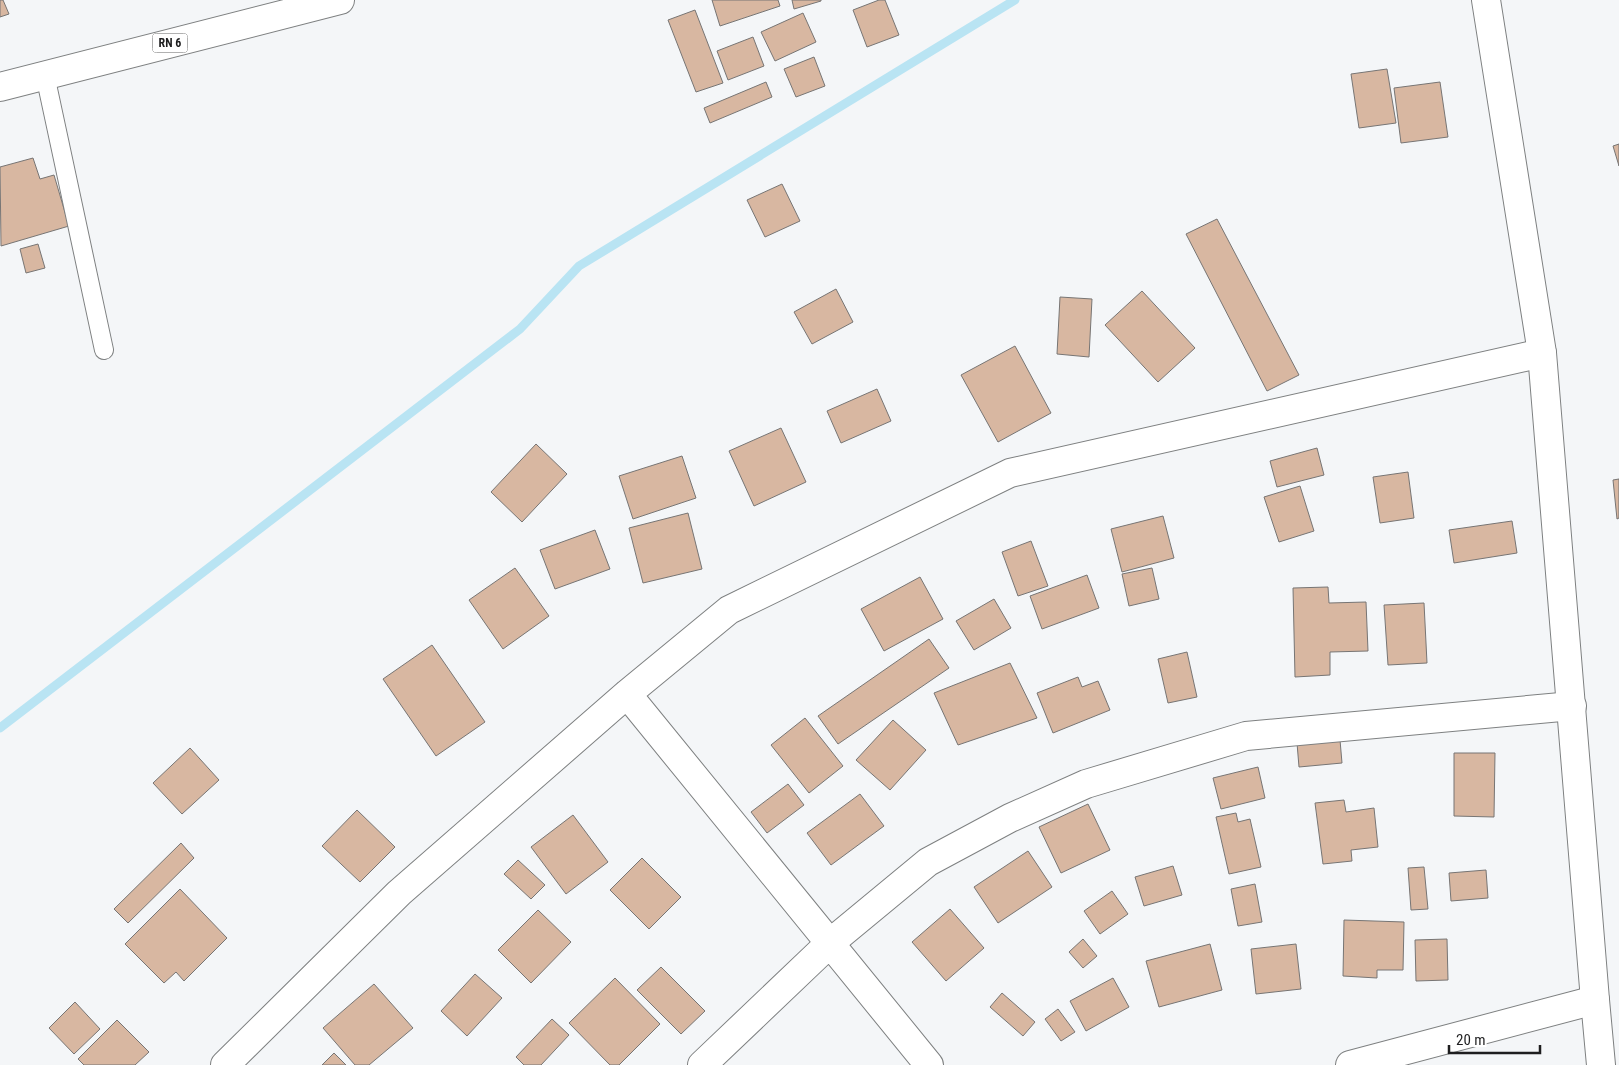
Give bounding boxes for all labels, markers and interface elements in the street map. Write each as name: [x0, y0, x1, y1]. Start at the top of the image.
road number: RN 6: [152, 34, 188, 52]
scale bar: [1449, 1022, 1540, 1054]
text: 20 m: [1456, 1031, 1486, 1049]

